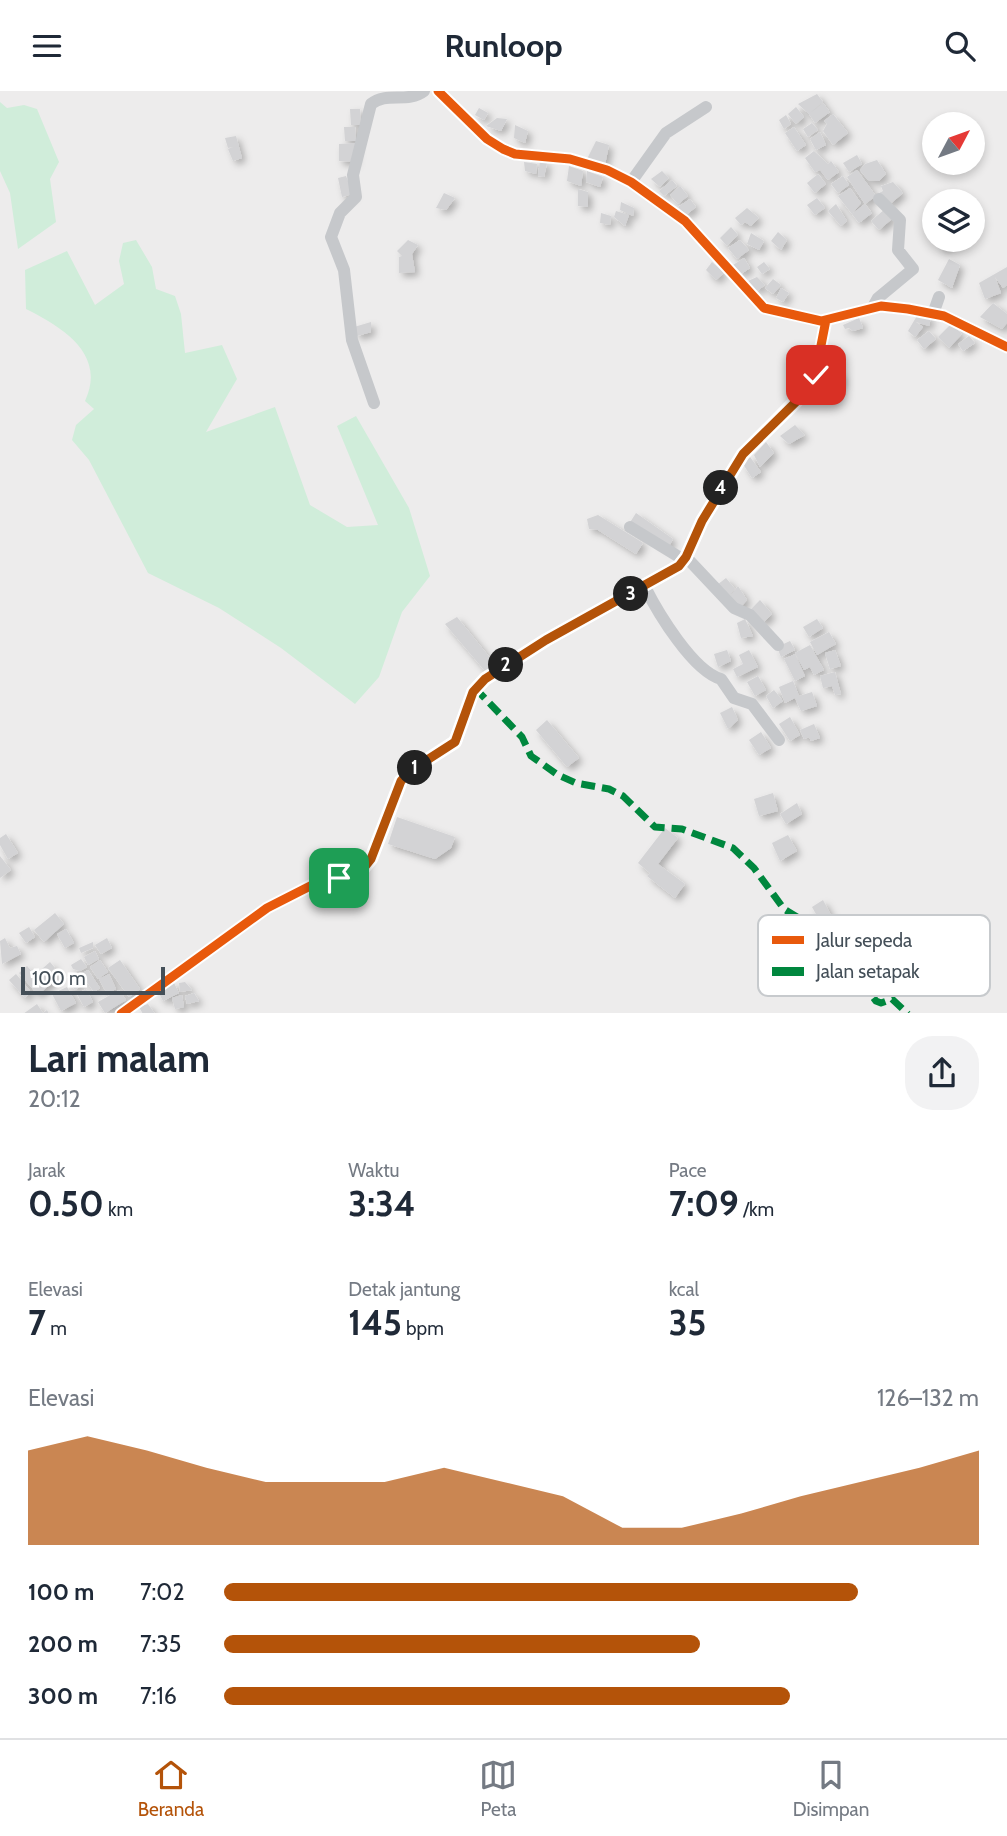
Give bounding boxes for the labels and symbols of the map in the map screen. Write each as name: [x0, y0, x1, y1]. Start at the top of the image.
north arrow: [922, 112, 985, 175]
pin: [786, 345, 846, 405]
pin: 4: [704, 471, 738, 505]
pin: 3: [614, 577, 648, 611]
pin: 2: [489, 647, 524, 683]
pin: 1: [398, 751, 432, 785]
pin: [309, 848, 369, 908]
legend: [758, 915, 990, 996]
text: Jalur sepeda: [815, 929, 912, 952]
text: Jalan setapak: [815, 960, 920, 983]
scale bar: [21, 965, 164, 996]

